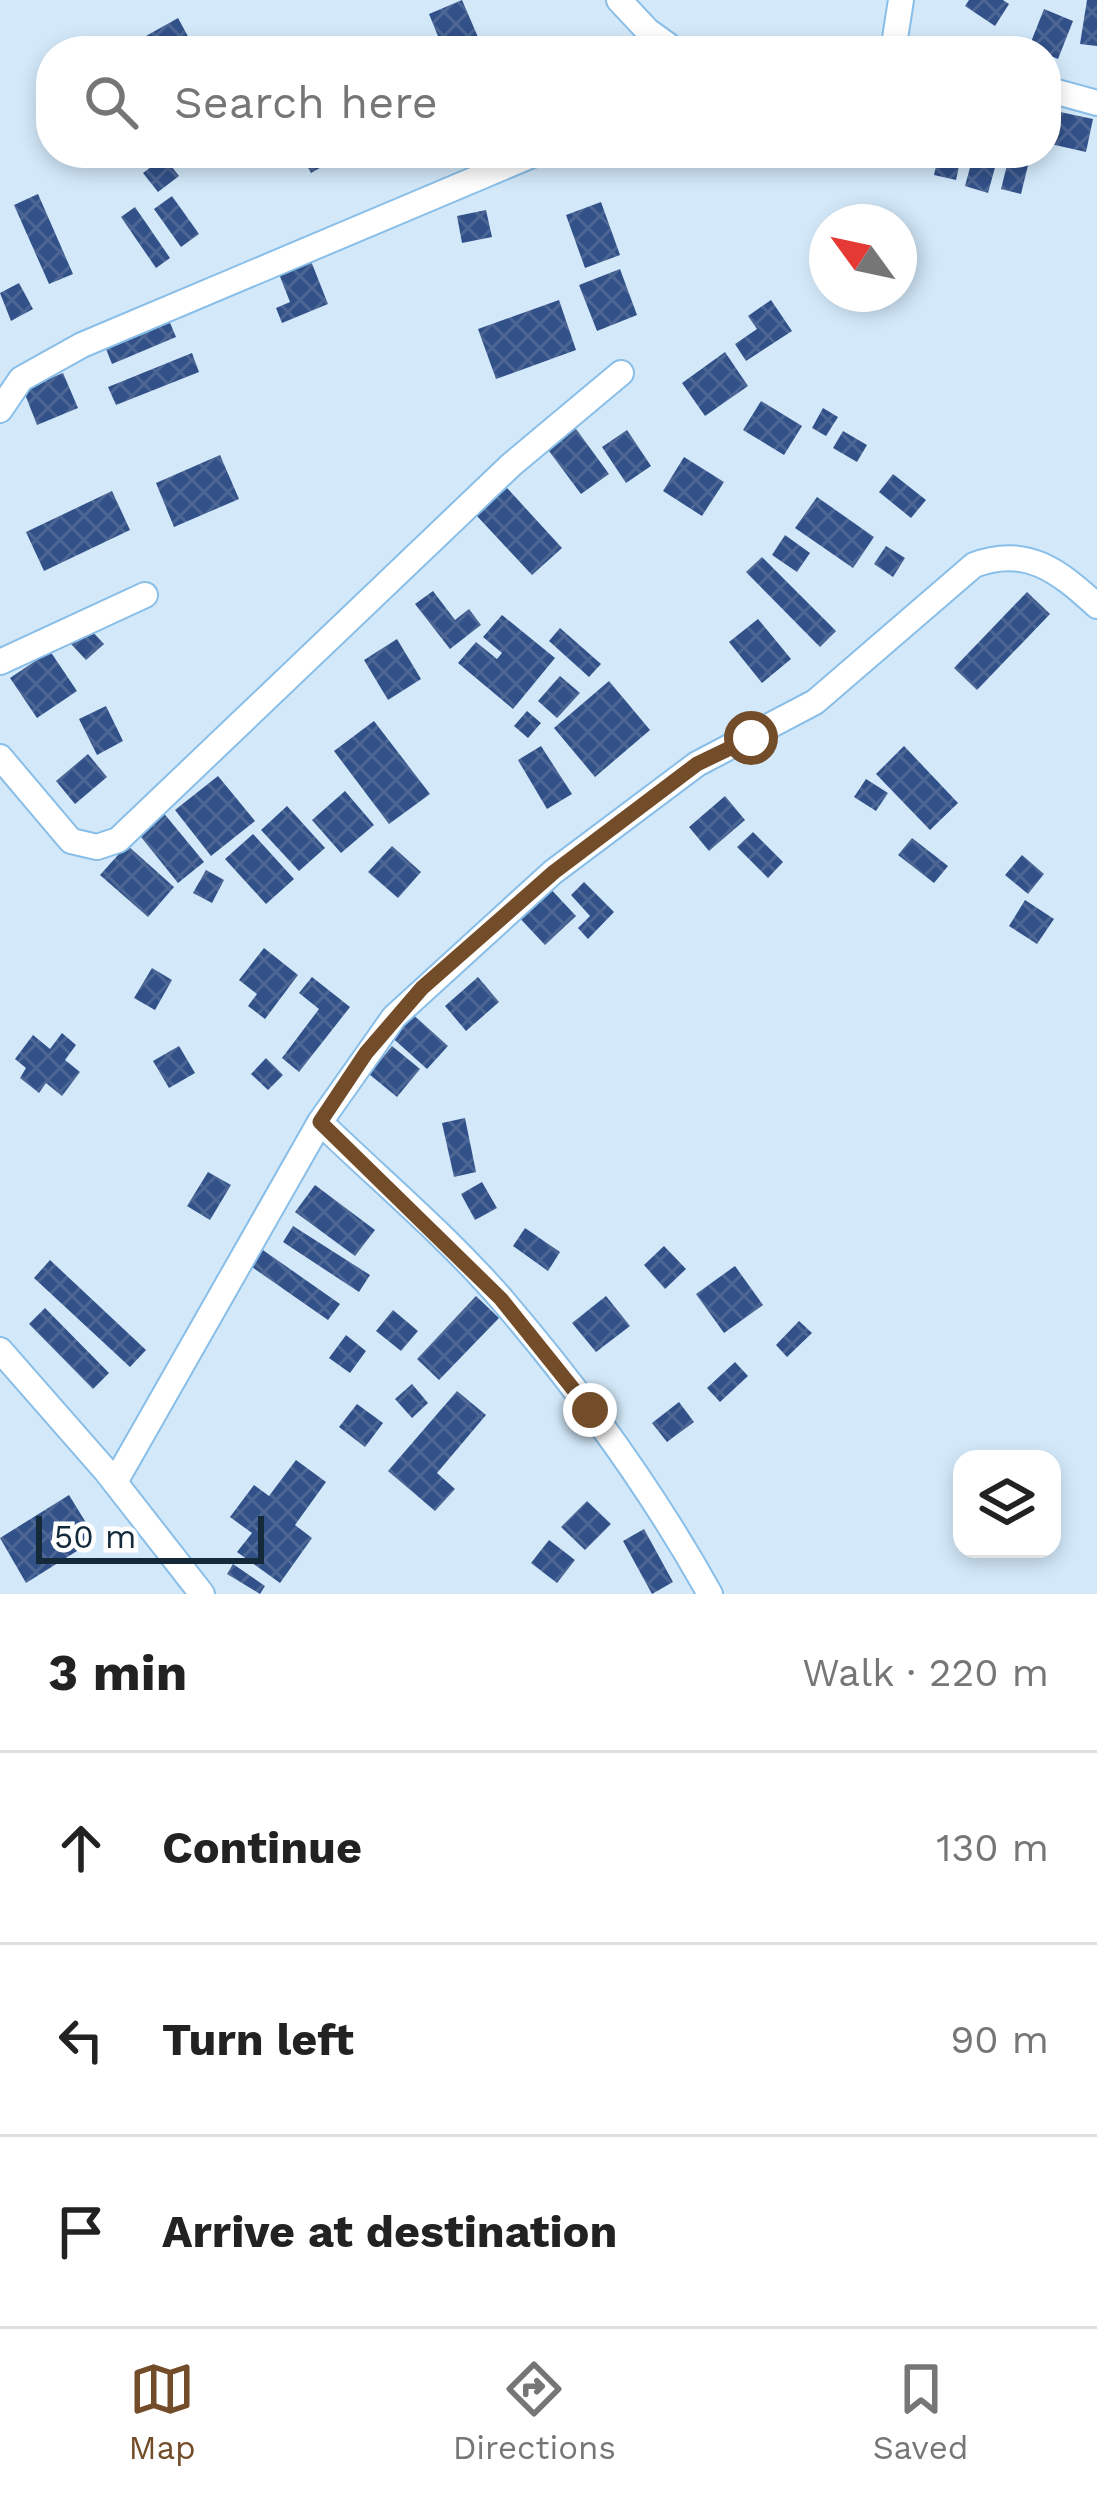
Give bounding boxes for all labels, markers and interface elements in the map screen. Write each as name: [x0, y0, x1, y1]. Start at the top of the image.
search box: [36, 36, 1061, 168]
icon: search: [78, 69, 144, 135]
text: Search here: [174, 76, 438, 129]
north arrow: [809, 204, 917, 312]
route start: [724, 711, 778, 765]
route end: [563, 1383, 617, 1437]
map controls: [953, 1450, 1061, 1558]
button: layers: [953, 1450, 1061, 1558]
scale bar: [36, 1510, 264, 1563]
text: 50 m: [54, 1517, 136, 1556]
text: 3 min: [48, 1643, 187, 1702]
text: Walk · 220 m: [802, 1650, 1049, 1695]
icon: ahead: [48, 1815, 114, 1881]
text: Continue: [162, 1821, 362, 1874]
text: 130 m: [936, 1825, 1049, 1870]
icon: left: [48, 2007, 114, 2073]
text: Turn left: [162, 2013, 354, 2066]
text: 90 m: [950, 2017, 1049, 2062]
icon: arrive: [48, 2199, 114, 2265]
text: Arrive at destination: [162, 2205, 617, 2258]
tab: Map: [128, 2356, 196, 2467]
tab: Directions: [453, 2356, 616, 2467]
tab: Saved: [873, 2356, 969, 2467]

